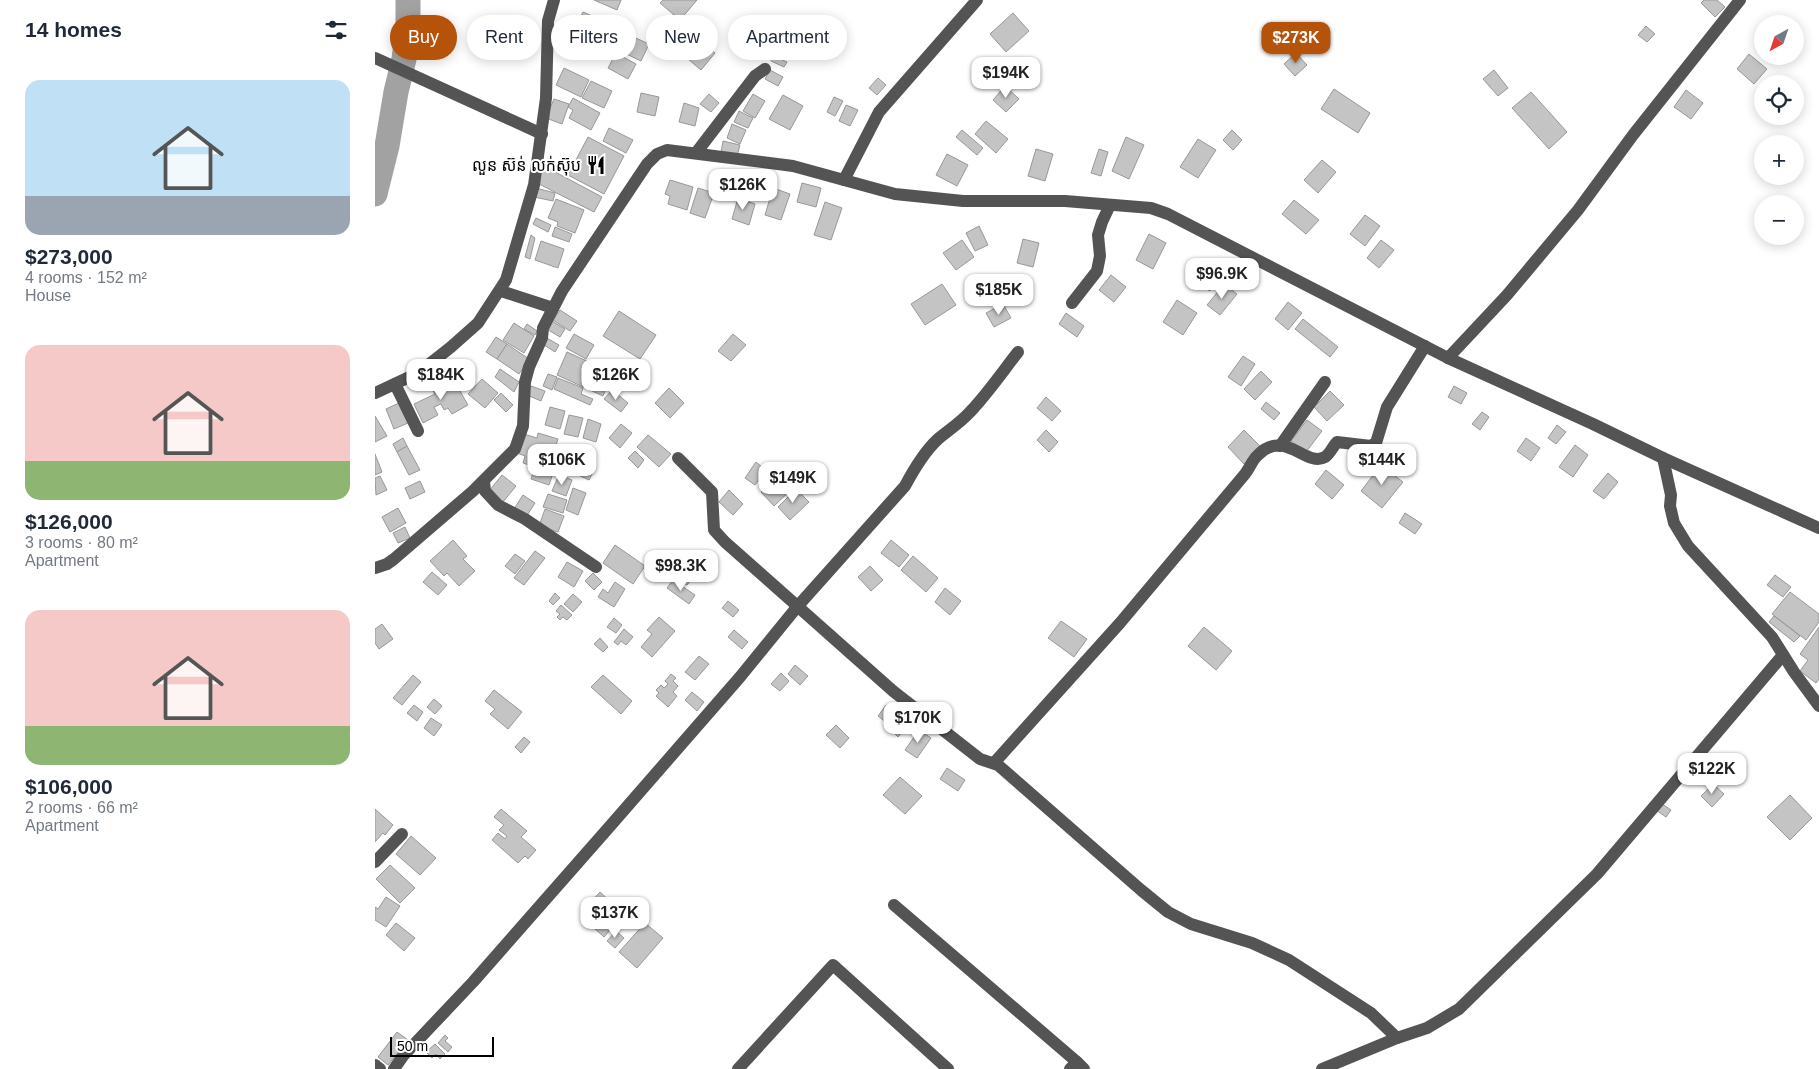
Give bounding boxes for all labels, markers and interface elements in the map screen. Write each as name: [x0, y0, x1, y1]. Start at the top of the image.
chip: Buy: [390, 15, 457, 60]
chip: Rent: [467, 15, 541, 60]
chip: Filters: [551, 15, 636, 60]
chip: New: [646, 15, 718, 60]
chip: Apartment: [728, 15, 847, 60]
north arrow: [1754, 15, 1804, 65]
map controls: [1754, 15, 1804, 245]
icon: filters: [322, 16, 350, 44]
text: 14 homes: [25, 18, 122, 41]
pin: $273K: [1261, 22, 1331, 64]
text: $273K: [1272, 29, 1320, 46]
pin: $194K: [971, 56, 1041, 99]
text: $194K: [982, 64, 1030, 81]
button: locate: [1754, 75, 1804, 125]
icon: home: [143, 113, 233, 203]
button: +: [1754, 135, 1804, 185]
restaurant icon: លួន ស៊ន់ លក់ស៊ុប: [585, 154, 607, 176]
place label: លួន ស៊ន់ លក់ស៊ុប: [472, 155, 581, 176]
pin: $126K: [708, 168, 778, 211]
text: $126K: [719, 176, 767, 193]
button: −: [1754, 195, 1804, 245]
text: $273,000: [25, 245, 113, 268]
pin: $96.9K: [1181, 258, 1263, 300]
text: $96.9K: [1196, 265, 1248, 282]
text: 4 rooms · 152 m²: [25, 269, 147, 286]
pin: $185K: [964, 274, 1034, 316]
text: $185K: [975, 281, 1023, 298]
text: House: [25, 287, 71, 304]
pin: $184K: [406, 358, 476, 401]
pin: $126K: [581, 358, 651, 401]
text: $184K: [417, 366, 465, 383]
text: $126K: [592, 366, 640, 383]
icon: home: [143, 378, 233, 468]
pin: $106K: [527, 444, 597, 486]
pin: $144K: [1347, 444, 1417, 486]
text: $106K: [538, 451, 586, 468]
text: $144K: [1358, 451, 1406, 468]
pin: $149K: [758, 462, 828, 504]
text: $149K: [769, 469, 817, 486]
text: $126,000: [25, 510, 113, 533]
text: 3 rooms · 80 m²: [25, 534, 138, 551]
pin: $98.3K: [640, 550, 722, 592]
text: Apartment: [25, 552, 99, 569]
text: $98.3K: [655, 557, 707, 574]
icon: home: [143, 643, 233, 733]
pin: $170K: [883, 702, 953, 744]
text: $170K: [894, 709, 942, 726]
pin: $122K: [1677, 752, 1747, 795]
text: $122K: [1688, 760, 1736, 777]
text: $106,000: [25, 775, 113, 798]
text: 2 rooms · 66 m²: [25, 799, 138, 816]
text: Apartment: [25, 817, 99, 834]
pin: $137K: [580, 896, 650, 939]
text: $137K: [591, 904, 639, 921]
scale bar: [390, 1034, 494, 1057]
text: 50 m: [397, 1038, 428, 1054]

